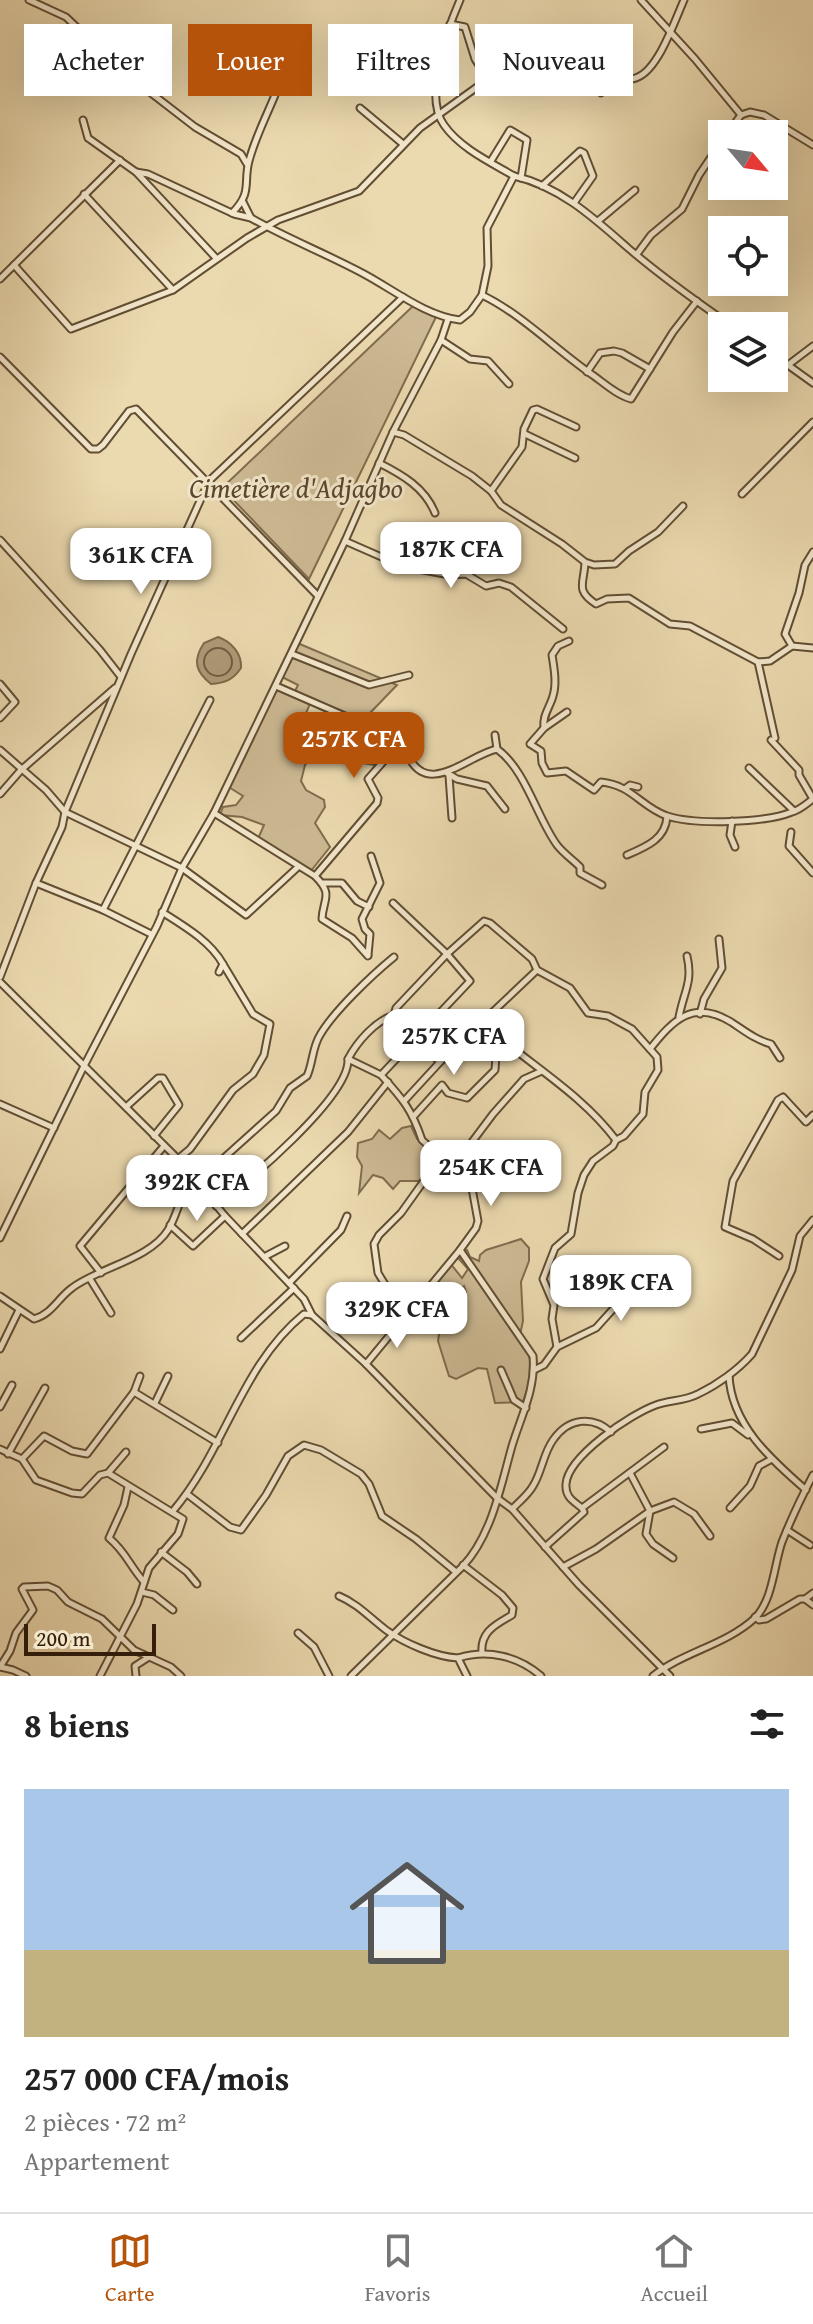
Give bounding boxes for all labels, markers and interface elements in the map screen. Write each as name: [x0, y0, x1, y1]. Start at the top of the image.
chip: Acheter: [24, 24, 172, 96]
chip: Louer: [188, 24, 312, 96]
chip: Filtres: [328, 24, 459, 96]
chip: Nouveau: [475, 24, 633, 96]
north arrow: [708, 120, 788, 200]
map controls: [708, 120, 788, 392]
button: locate: [708, 216, 788, 296]
button: layers: [708, 312, 788, 392]
park label: Cimetière d'Adjagbo: [189, 467, 403, 508]
pin: 187K CFA: [368, 522, 534, 590]
pin: 361K CFA: [58, 528, 224, 596]
text: 187K CFA: [398, 528, 504, 567]
text: 361K CFA: [88, 534, 194, 573]
pin: 257K CFA: [271, 712, 437, 780]
text: 257K CFA: [301, 718, 407, 757]
pin: 257K CFA: [371, 1009, 537, 1077]
text: 257K CFA: [401, 1015, 507, 1054]
pin: 254K CFA: [408, 1140, 574, 1208]
text: 254K CFA: [438, 1146, 544, 1185]
pin: 392K CFA: [114, 1155, 280, 1223]
text: 392K CFA: [144, 1161, 250, 1200]
pin: 189K CFA: [538, 1255, 704, 1323]
text: 189K CFA: [568, 1261, 674, 1300]
pin: 329K CFA: [314, 1282, 480, 1350]
text: 329K CFA: [344, 1288, 450, 1327]
scale bar: [24, 1620, 156, 1656]
text: 200 m: [36, 1622, 91, 1654]
text: 8 biens: [24, 1700, 130, 1749]
icon: filters: [745, 1702, 789, 1746]
icon: home: [335, 1841, 479, 1985]
text: 257 000 CFA/mois: [24, 2053, 289, 2102]
text: 2 pièces · 72 m²: [24, 2102, 186, 2141]
text: Appartement: [24, 2141, 169, 2180]
tab: Carte: [105, 2229, 155, 2309]
tab: Favoris: [365, 2229, 430, 2309]
tab: Accueil: [640, 2229, 708, 2309]

